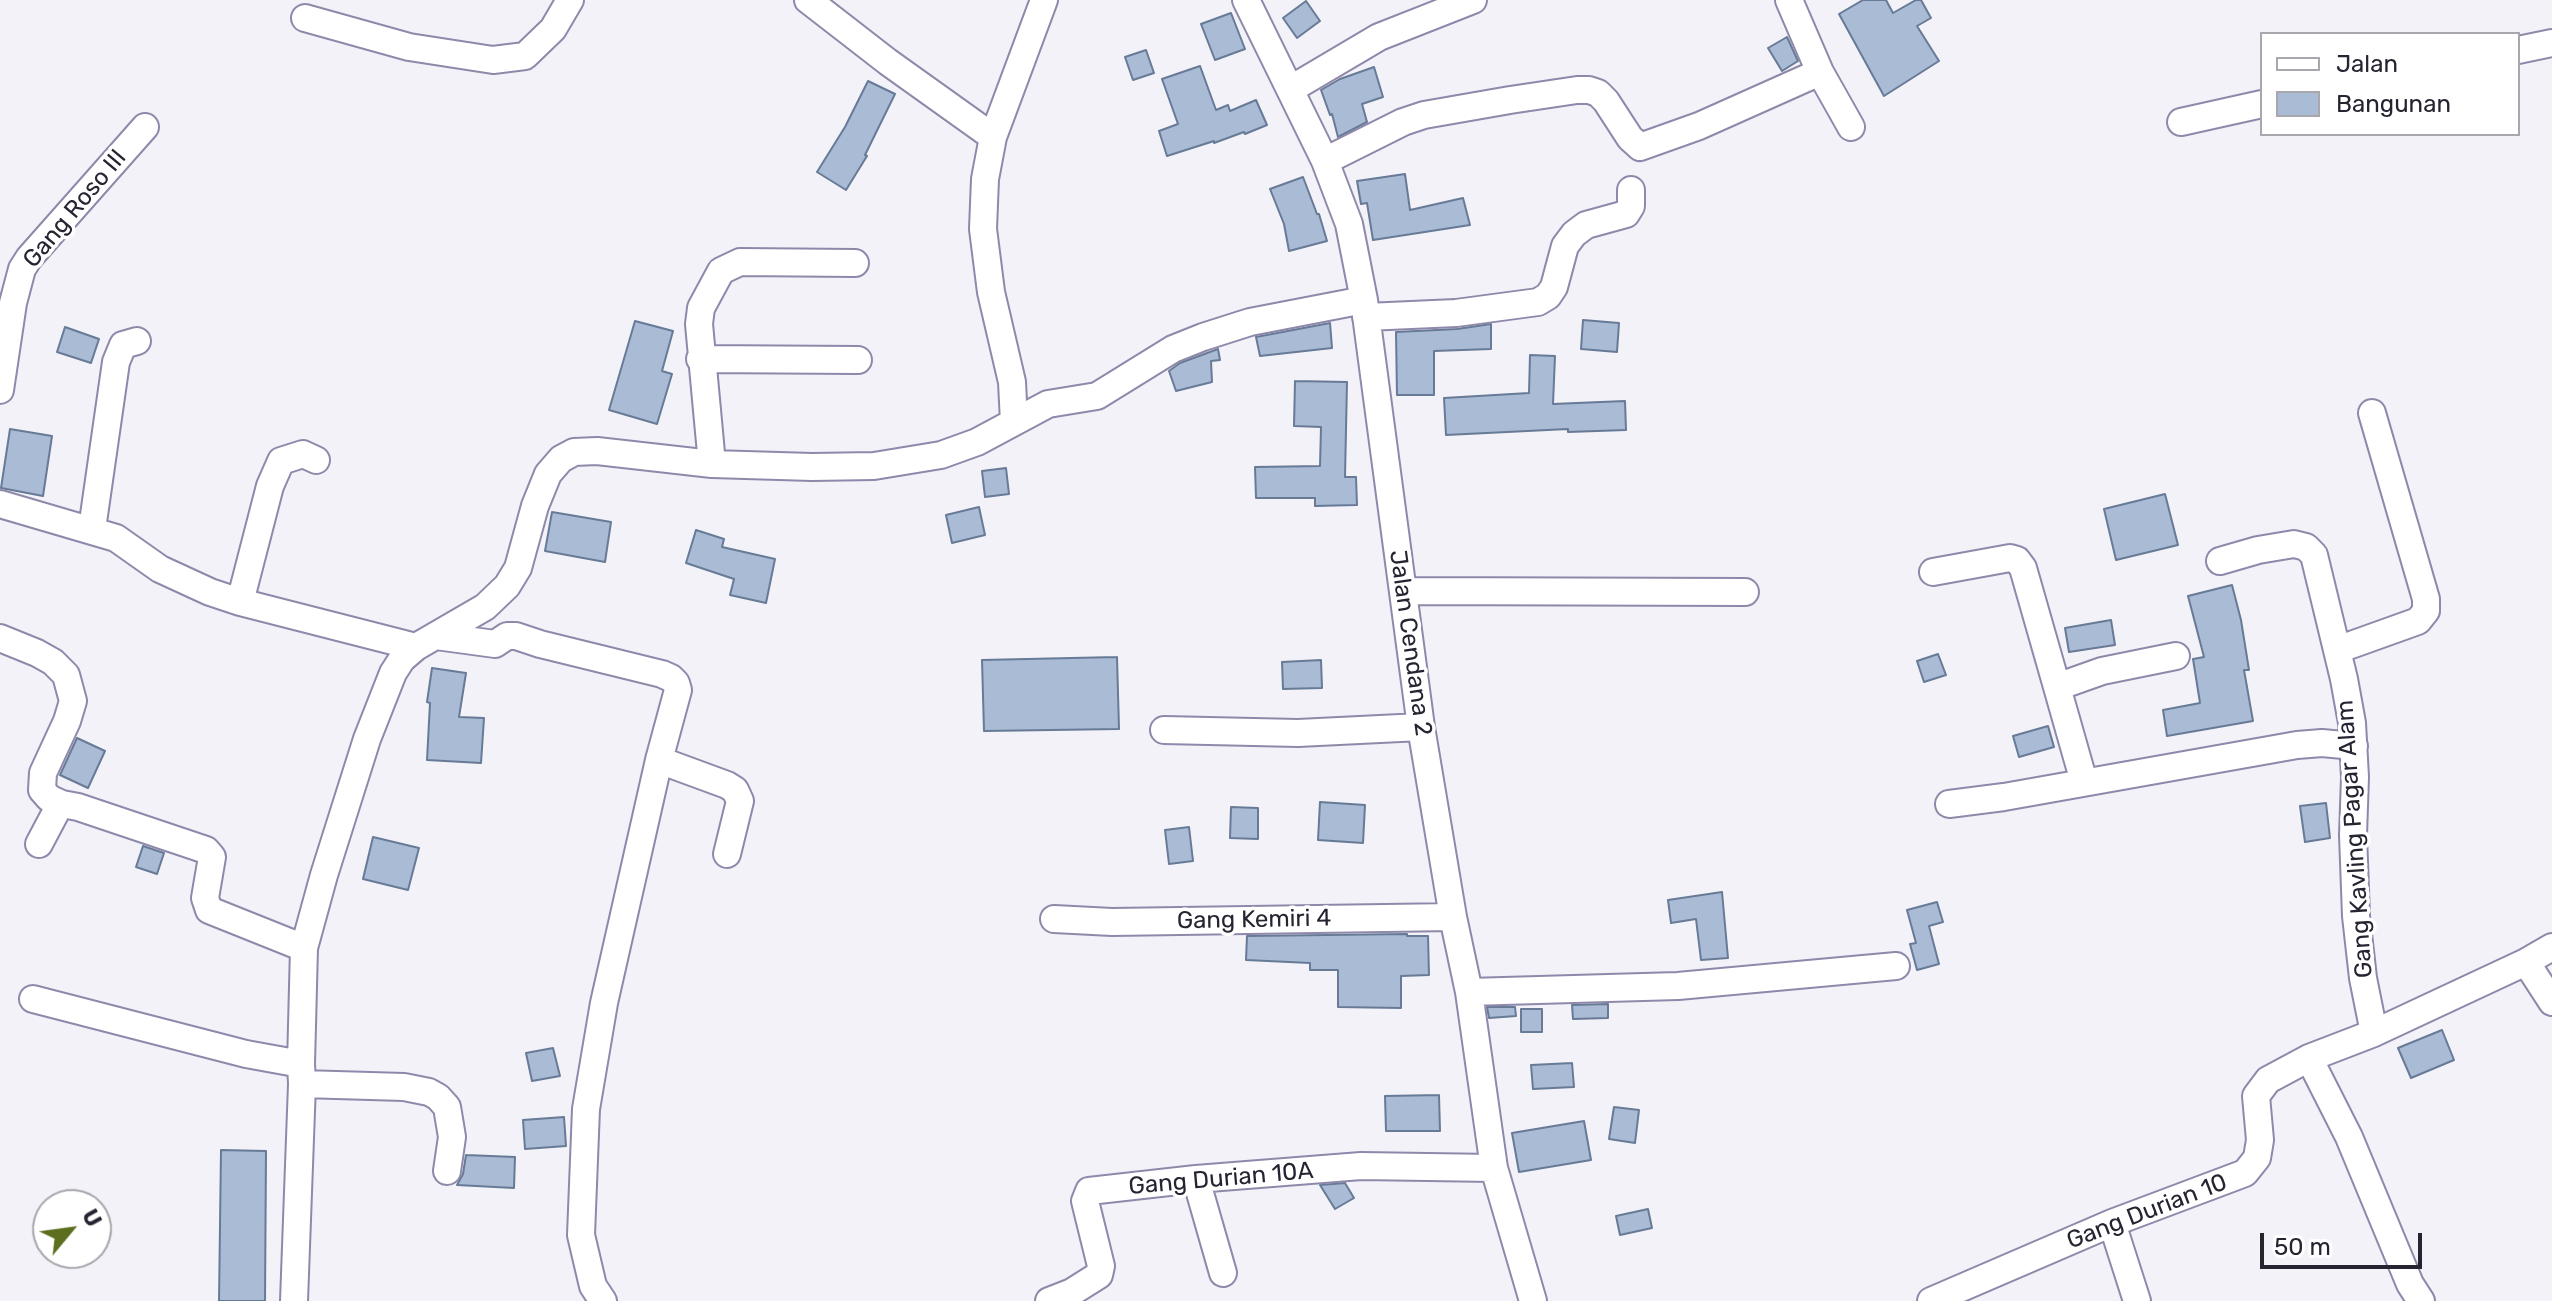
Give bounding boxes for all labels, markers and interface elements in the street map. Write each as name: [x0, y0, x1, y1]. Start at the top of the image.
legend: [2260, 32, 2520, 136]
text: Jalan: [2336, 50, 2398, 78]
text: Bangunan: [2336, 90, 2451, 118]
street label: Gang Roso III: [17, 144, 133, 274]
street label: Jalan Cendana 2: [1383, 548, 1437, 738]
street label: Gang Kavling Pagar Alam: [2331, 699, 2379, 979]
street label: Gang Kemiri 4: [1177, 904, 1331, 936]
street label: Gang Durian 10A: [1127, 1157, 1315, 1201]
street label: Gang Durian 10: [2063, 1168, 2231, 1256]
north arrow: [32, 1189, 112, 1269]
text: U: [76, 1205, 107, 1232]
scale bar: [2264, 1217, 2426, 1267]
text: 50 m: [2274, 1233, 2331, 1261]

